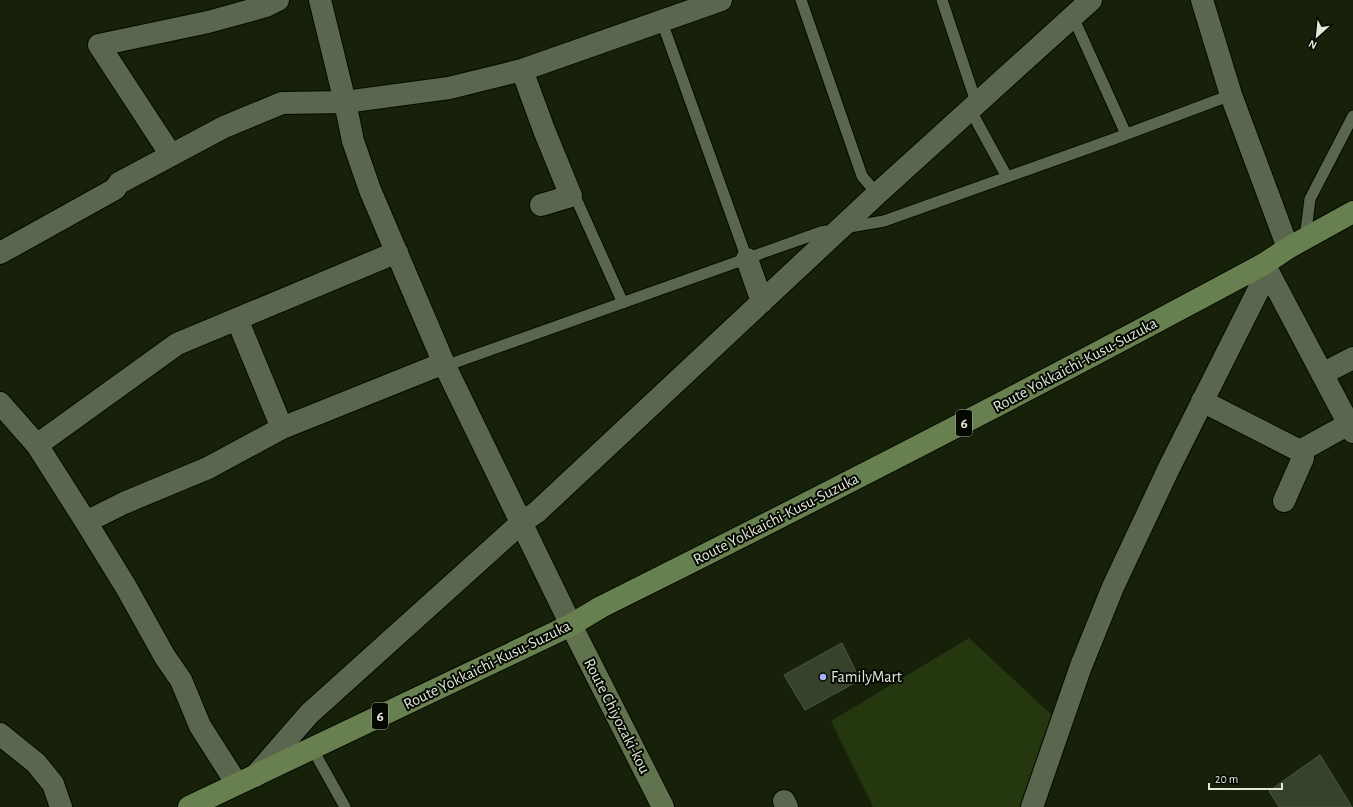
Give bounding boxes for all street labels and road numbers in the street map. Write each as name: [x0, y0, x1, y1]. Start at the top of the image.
street label: Route Yokkaichi-Kusu-Suzuka: [990, 315, 1160, 415]
road number: 6: [956, 410, 972, 436]
street label: Route Yokkaichi-Kusu-Suzuka: [691, 470, 861, 568]
street label: Route Yokkaichi-Kusu-Suzuka: [401, 618, 573, 712]
street label: Route Chiyozaki-kou: [580, 656, 653, 777]
road number: 6: [372, 703, 388, 729]

